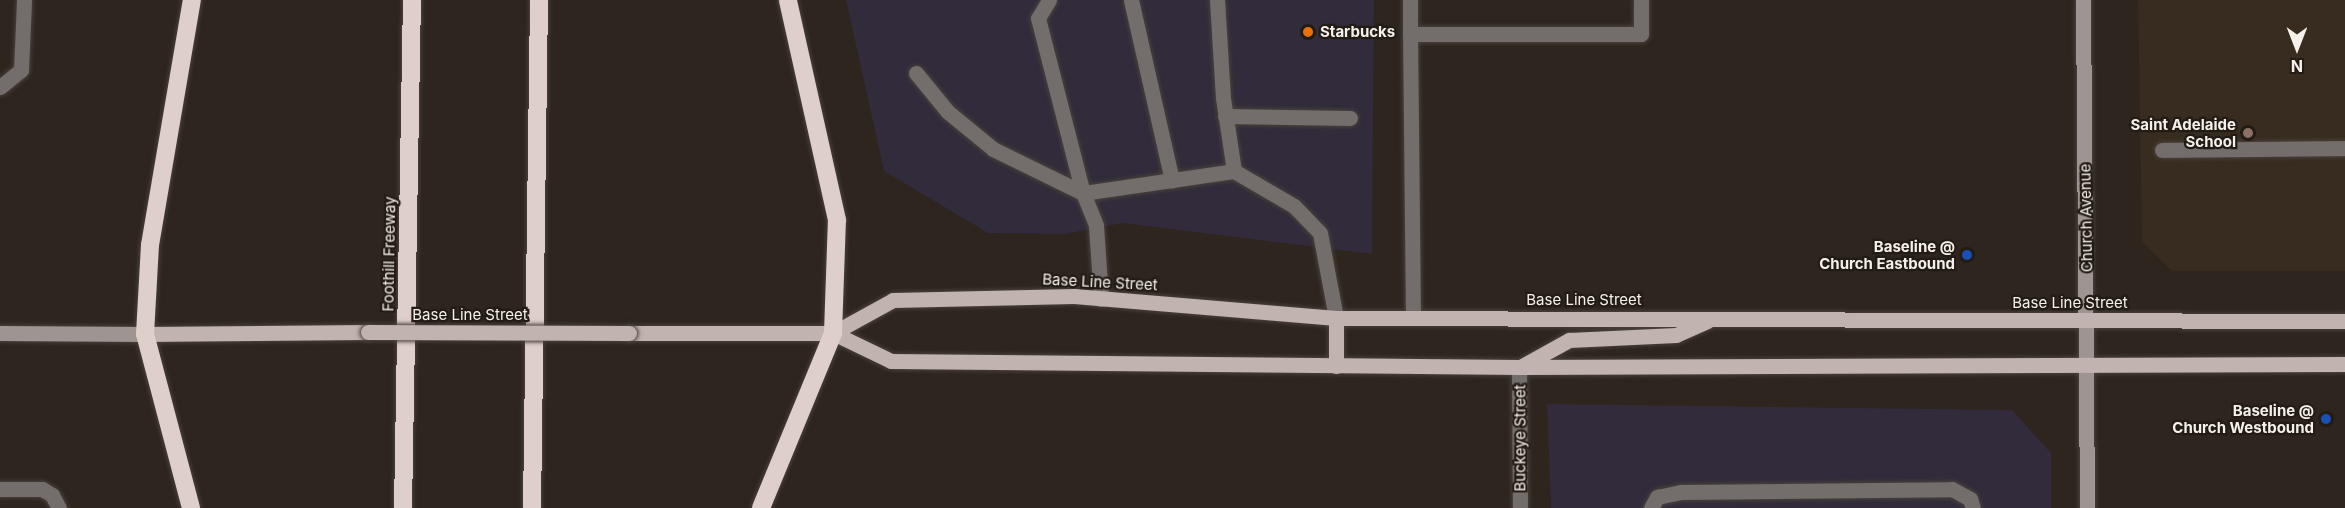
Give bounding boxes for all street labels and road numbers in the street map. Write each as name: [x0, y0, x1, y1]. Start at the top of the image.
street label: Church Avenue: [2076, 164, 2096, 272]
street label: Foothill Freeway: [379, 196, 399, 312]
street label: Base Line Street: [1042, 270, 1158, 294]
street label: Base Line Street: [1526, 291, 1642, 309]
street label: Base Line Street: [2012, 294, 2128, 312]
street label: Base Line Street: [412, 306, 528, 324]
street label: Buckeye Street: [1511, 384, 1529, 492]

